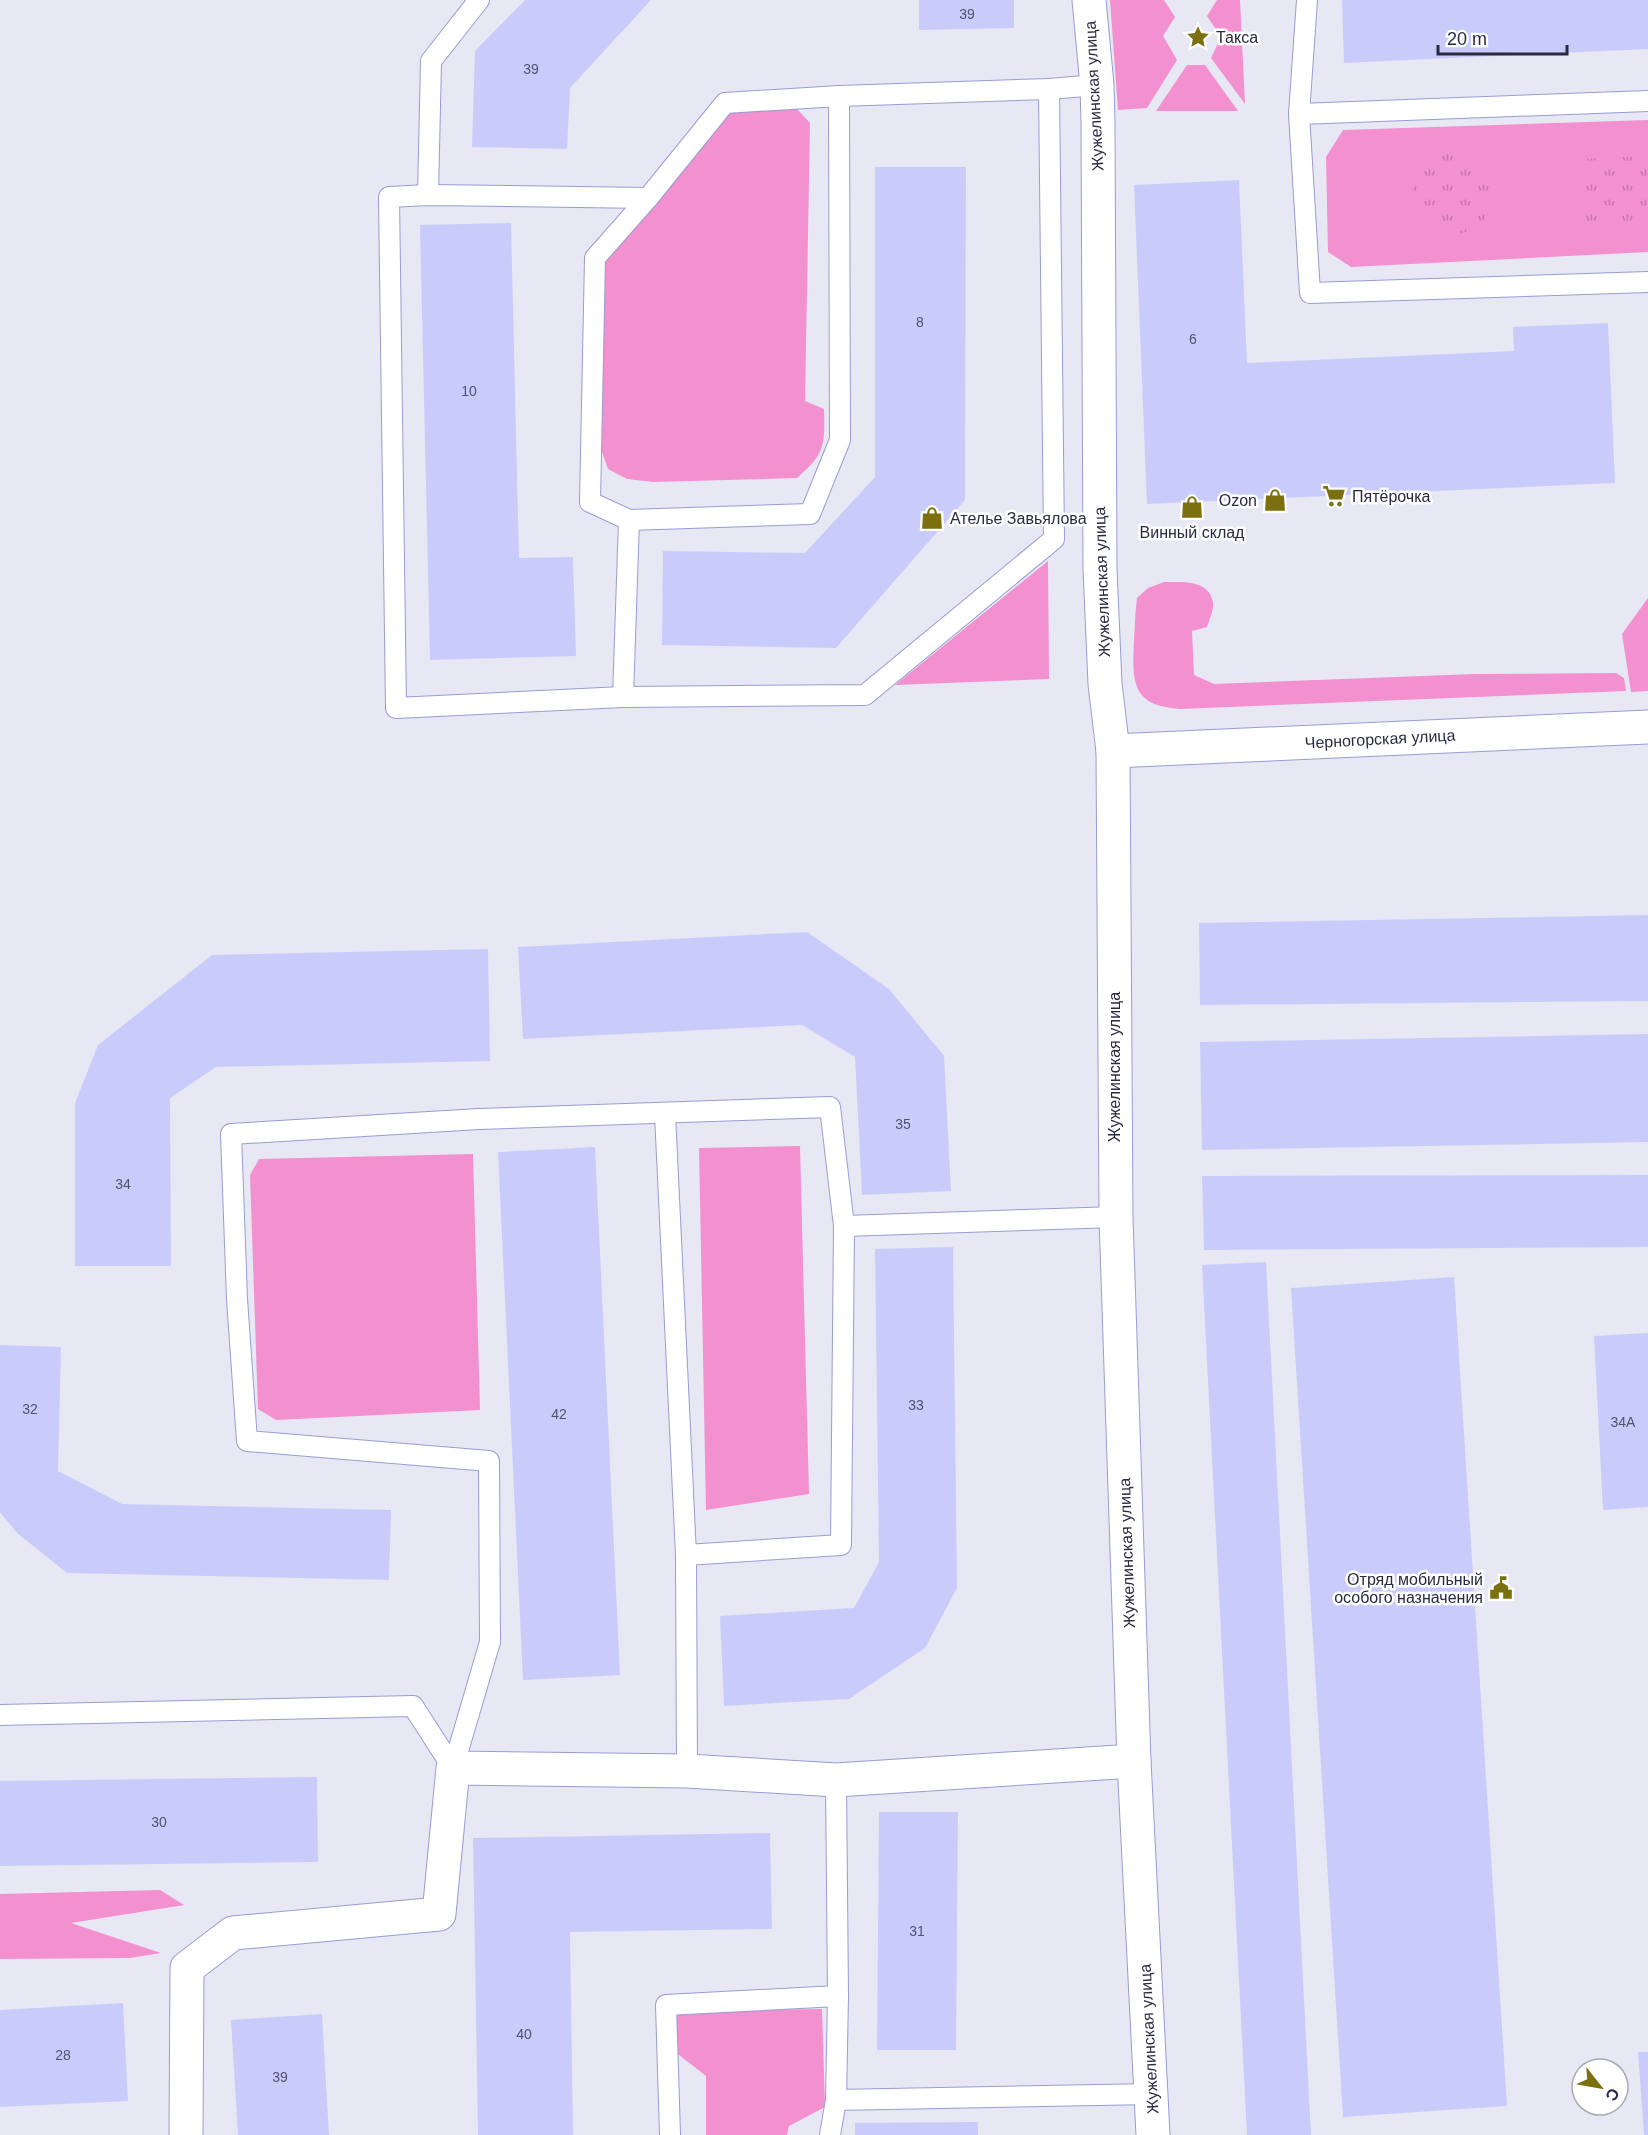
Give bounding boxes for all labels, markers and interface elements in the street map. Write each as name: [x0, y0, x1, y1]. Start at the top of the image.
house number: 39: [959, 6, 975, 22]
scale bar: [1438, 18, 1567, 56]
street label: Жужелинская улица: [1082, 20, 1106, 171]
place icon: Такса: [1185, 24, 1211, 50]
place label: Такса: [1216, 29, 1258, 46]
text: 20 m: [1447, 29, 1487, 49]
house number: 39: [523, 61, 539, 77]
house number: 8: [916, 314, 924, 330]
house number: 6: [1189, 331, 1197, 347]
house number: 10: [461, 383, 477, 399]
supermarket icon: Пятёрочка: [1321, 483, 1347, 509]
shop icon: Ozon: [1262, 487, 1288, 513]
place label: Пятёрочка: [1352, 488, 1431, 505]
place label: Ozon: [1219, 492, 1257, 509]
shop icon: Винный склад: [1179, 494, 1205, 520]
shop icon: Ателье Завьялова: [919, 505, 945, 531]
street label: Жужелинская улица: [1091, 506, 1113, 657]
place label: Ателье Завьялова: [950, 510, 1087, 527]
place label: Винный склад: [1140, 524, 1245, 541]
street label: Черногорская улица: [1304, 727, 1456, 751]
street label: Жужелинская улица: [1106, 992, 1123, 1142]
house number: 35: [895, 1116, 911, 1132]
house number: 34: [115, 1176, 131, 1192]
house number: 33: [908, 1397, 924, 1413]
house number: 32: [22, 1401, 38, 1417]
house number: 42: [551, 1406, 567, 1422]
house number: 34А: [1611, 1414, 1636, 1430]
street label: Жужелинская улица: [1116, 1477, 1138, 1628]
place label: Отряд мобильный особого назначения: [1334, 1571, 1483, 1606]
public building icon: Отряд мобильный особого назначения: [1488, 1575, 1514, 1601]
house number: 30: [151, 1814, 167, 1830]
house number: 31: [909, 1923, 925, 1939]
street label: Жужелинская улица: [1137, 1963, 1161, 2114]
house number: 40: [516, 2026, 532, 2042]
house number: 28: [55, 2047, 71, 2063]
north arrow: [1570, 2057, 1630, 2117]
house number: 39: [272, 2069, 288, 2085]
text: С: [1602, 2085, 1623, 2104]

